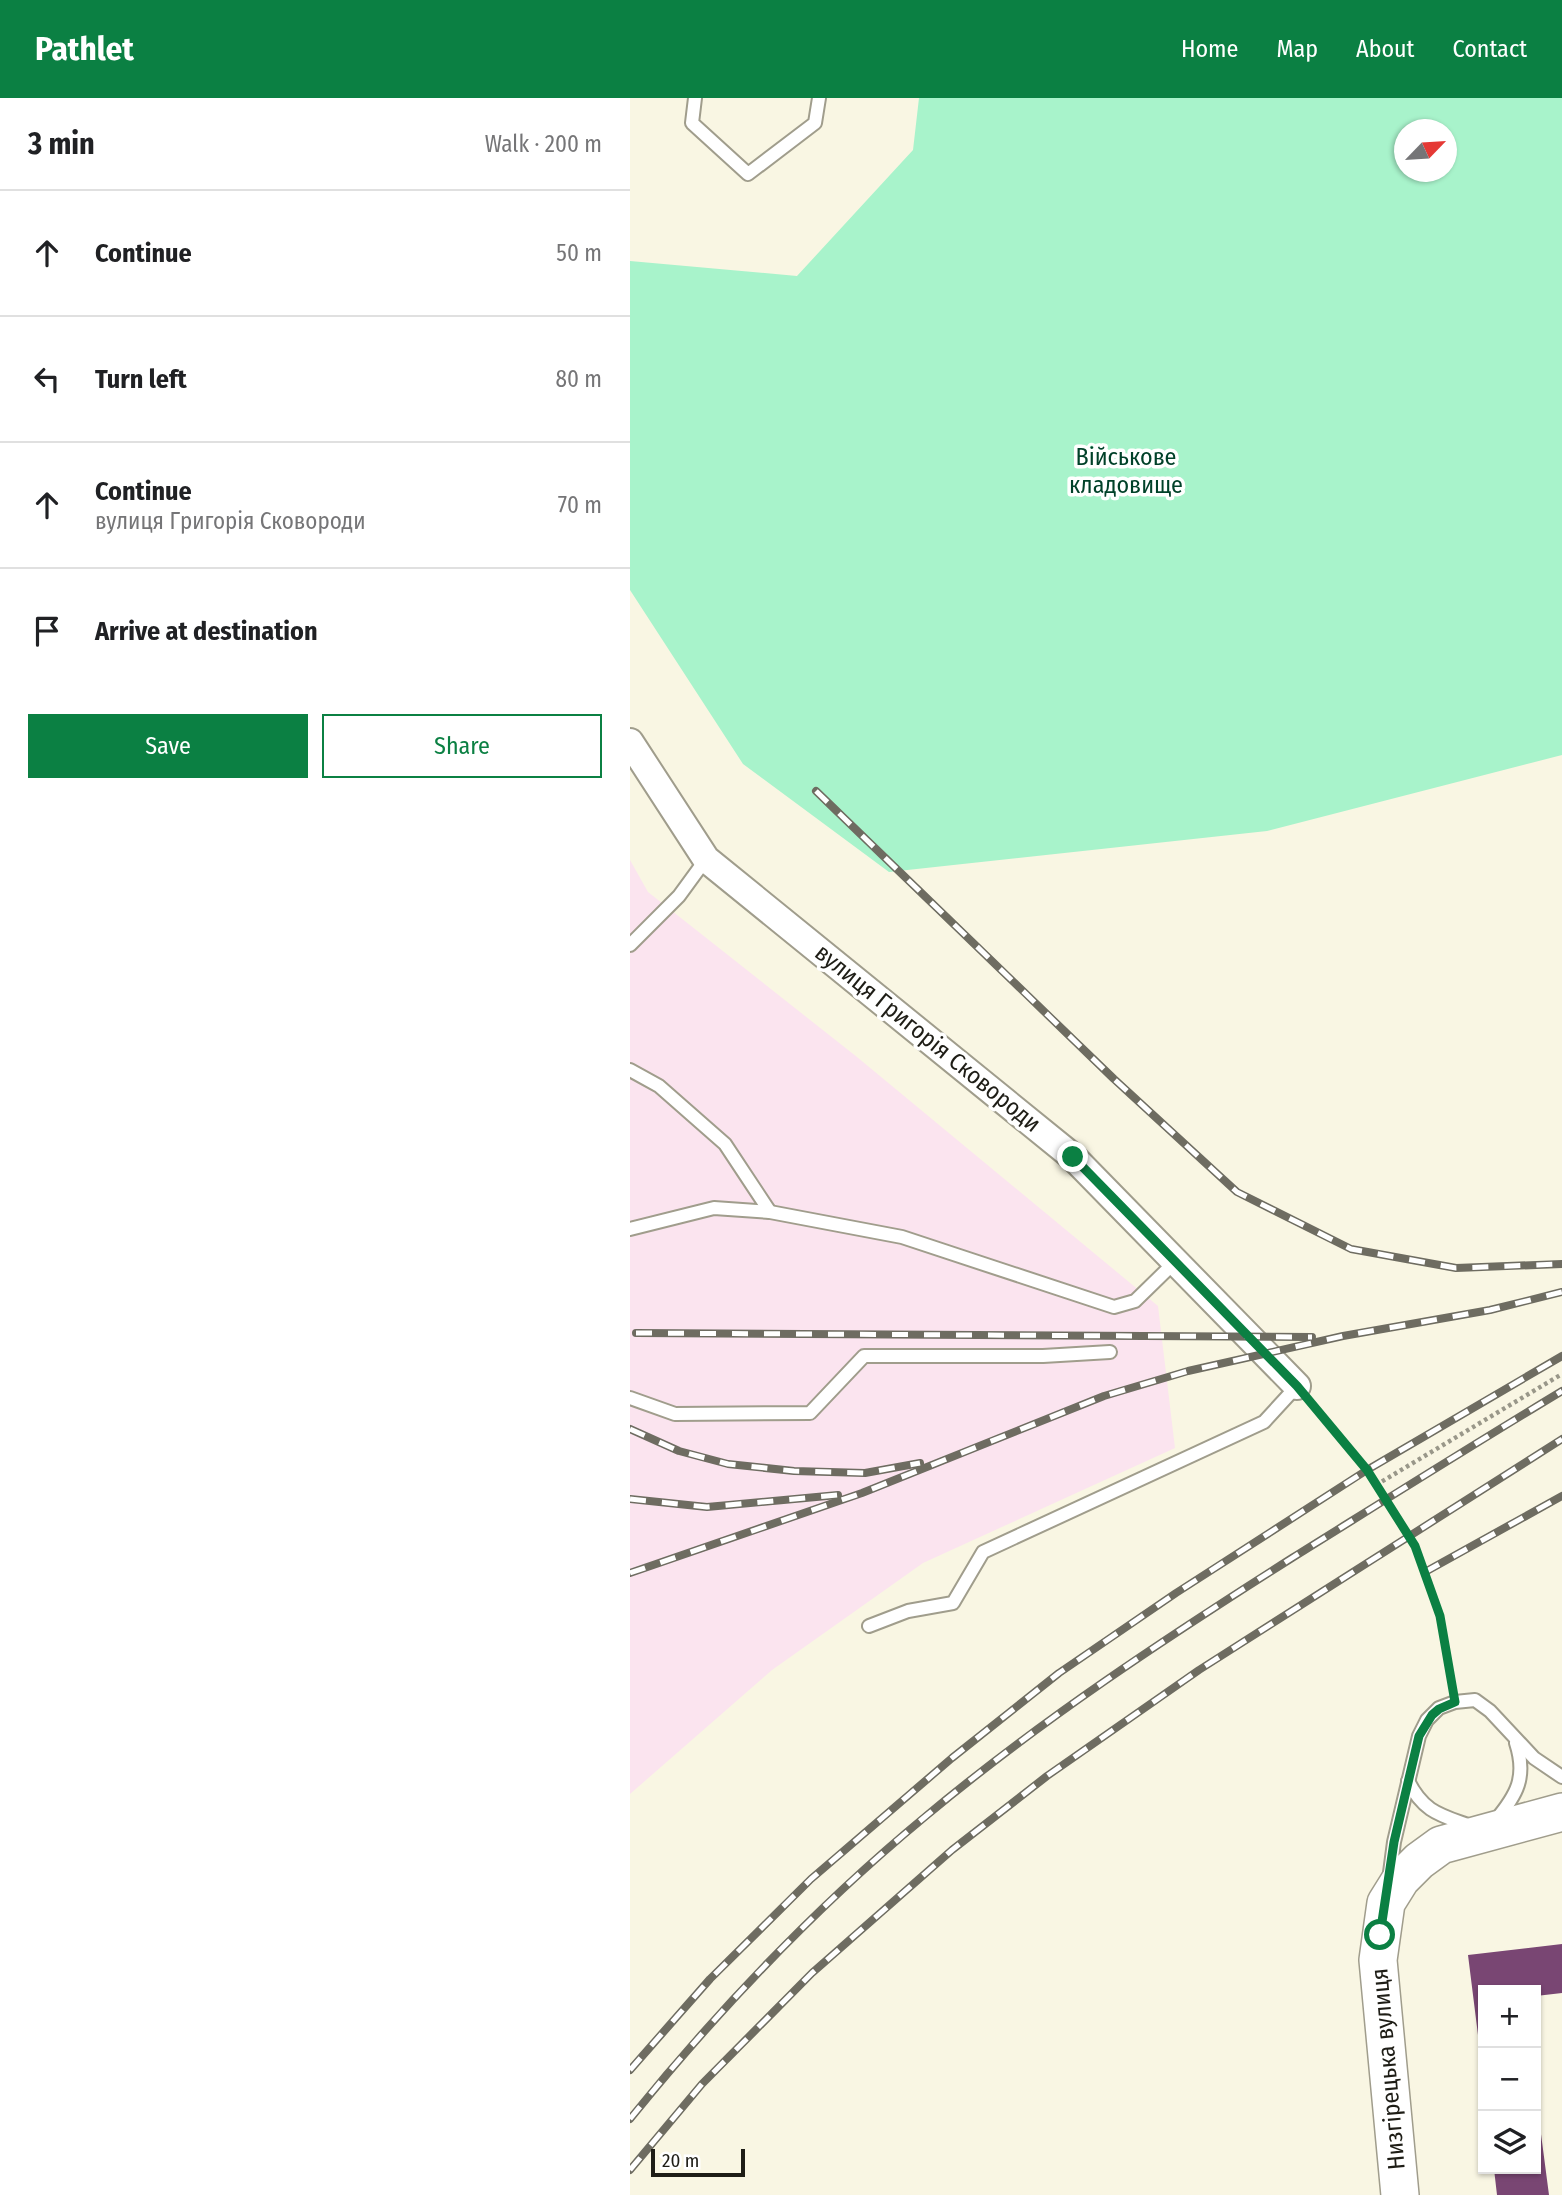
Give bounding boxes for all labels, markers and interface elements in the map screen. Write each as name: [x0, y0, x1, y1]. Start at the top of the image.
text: Pathlet: [35, 29, 134, 69]
text: Home: [1181, 35, 1238, 63]
text: Map: [1276, 35, 1318, 63]
text: About: [1356, 35, 1414, 63]
text: Contact: [1452, 35, 1527, 63]
north arrow: [1394, 119, 1457, 182]
text: 3 min: [28, 126, 95, 162]
text: Walk · 200 m: [485, 130, 602, 158]
icon: ahead: [28, 234, 66, 272]
text: Continue: [95, 238, 192, 269]
text: 50 m: [556, 239, 602, 267]
icon: left: [28, 360, 66, 398]
text: Turn left: [95, 364, 187, 395]
text: 80 m: [555, 365, 602, 393]
park label: Військове кладовище: [1069, 443, 1183, 499]
text: Continue: [95, 476, 192, 507]
icon: ahead: [28, 486, 66, 524]
text: 70 m: [558, 491, 602, 519]
text: вулиця Григорія Сковороди: [95, 507, 365, 535]
icon: arrive: [28, 612, 66, 650]
text: Arrive at destination: [95, 616, 318, 647]
button: Save: [28, 714, 308, 778]
button: Share: [322, 714, 602, 778]
street label: вулиця Григорія Сковороди: [810, 938, 1046, 1138]
route end: [1057, 1141, 1088, 1172]
route start: [1364, 1919, 1395, 1950]
street label: Низгірецька вулиця: [1365, 1967, 1411, 2171]
map controls: [1478, 1985, 1541, 2174]
button: +: [1478, 1985, 1541, 2048]
button: −: [1478, 2048, 1541, 2111]
button: layers: [1478, 2111, 1541, 2174]
scale bar: [651, 2146, 746, 2178]
text: 20 m: [662, 2149, 699, 2172]

